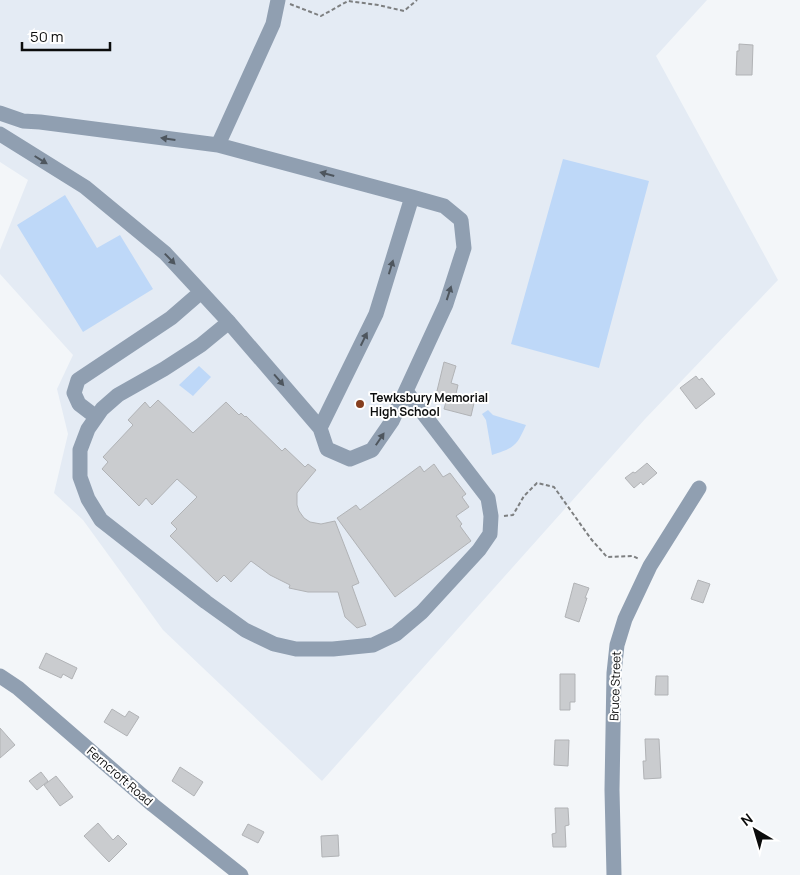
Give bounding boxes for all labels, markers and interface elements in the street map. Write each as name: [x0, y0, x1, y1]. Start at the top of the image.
scale bar: [22, 20, 110, 52]
text: 50 m: [30, 26, 64, 47]
one-way arrow: [160, 135, 176, 143]
one-way arrow: [35, 155, 48, 165]
one-way arrow: [319, 170, 334, 178]
one-way arrow: [164, 252, 176, 264]
one-way arrow: [387, 260, 395, 275]
one-way arrow: [446, 285, 454, 300]
one-way arrow: [360, 332, 368, 347]
one-way arrow: [273, 373, 284, 386]
place label: Tewksbury Memorial High School: [370, 389, 488, 420]
marker: Tewksbury Memorial High School: [354, 398, 366, 410]
one-way arrow: [375, 433, 385, 446]
street label: Bruce Street: [605, 651, 625, 721]
street label: Ferncroft Road: [83, 743, 157, 809]
north arrow: [730, 805, 780, 855]
text: N: [737, 809, 757, 830]

